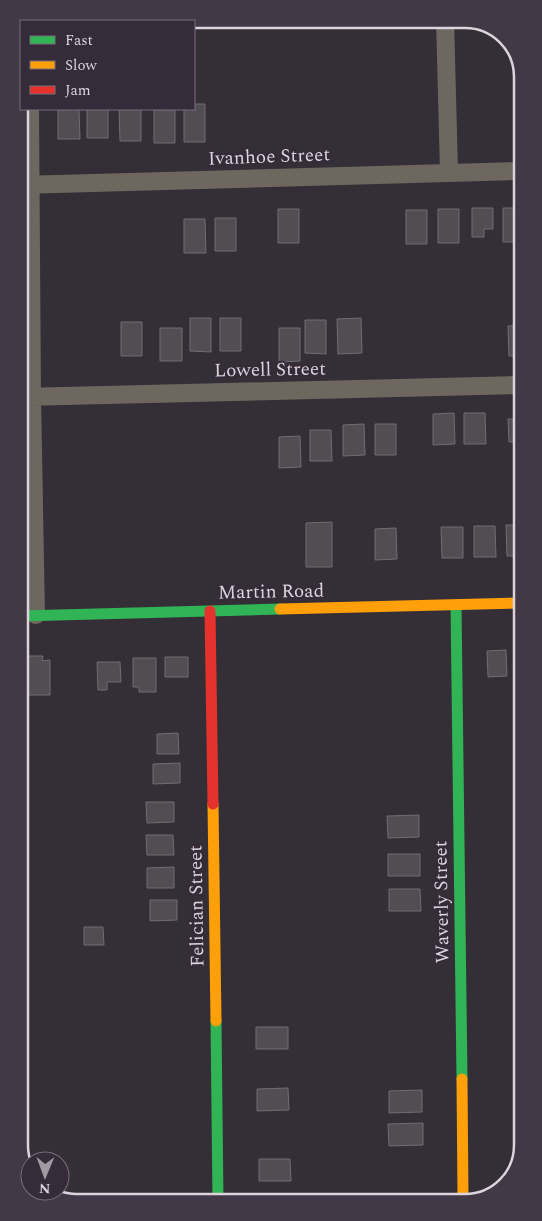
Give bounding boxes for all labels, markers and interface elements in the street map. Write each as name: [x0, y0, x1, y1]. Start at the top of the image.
legend: [20, 20, 195, 110]
text: Fast: [65, 29, 93, 52]
text: Slow: [65, 54, 97, 77]
text: Jam: [65, 79, 91, 102]
street label: Ivanhoe Street: [207, 140, 331, 174]
street label: Lowell Street: [214, 355, 326, 385]
street label: Martin Road: [218, 577, 324, 607]
street label: Waverly Street: [426, 840, 458, 964]
street label: Felician Street: [181, 845, 213, 967]
north arrow: [20, 1151, 70, 1201]
text: N: [39, 1178, 51, 1199]

